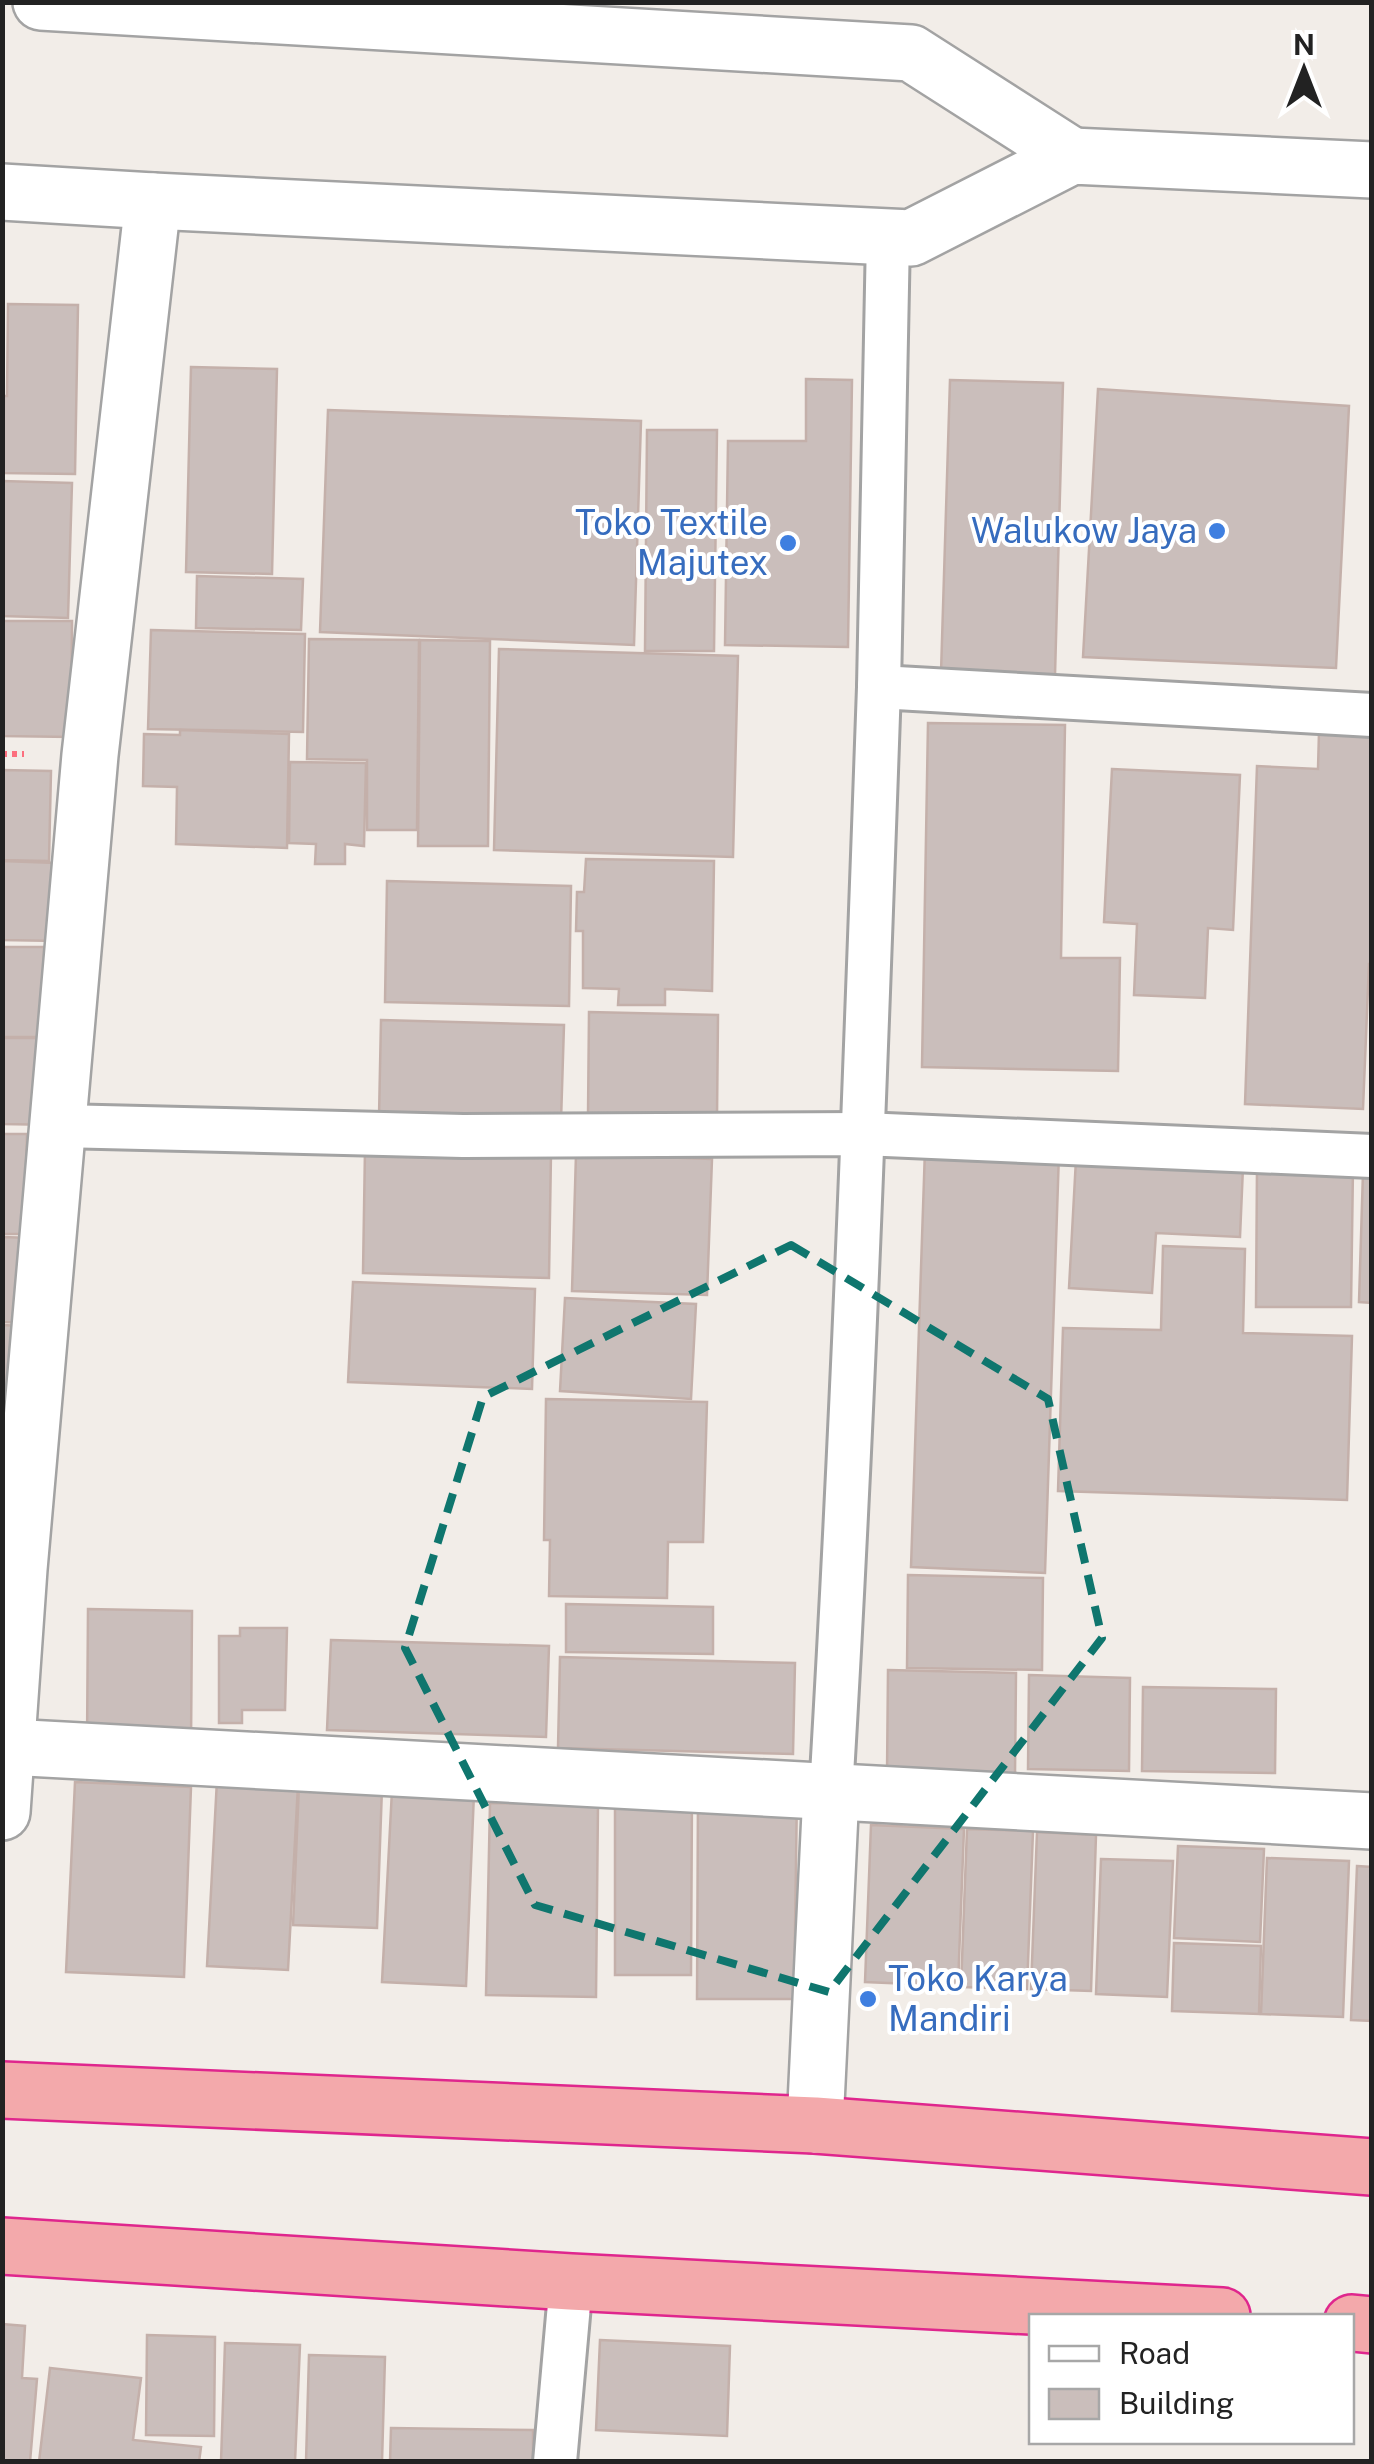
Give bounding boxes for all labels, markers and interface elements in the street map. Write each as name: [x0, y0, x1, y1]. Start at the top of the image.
north arrow: [1254, 20, 1354, 120]
text: N: [1293, 28, 1315, 61]
place label: Toko Textile Majutex: [575, 502, 768, 583]
place label: Walukow Jaya: [971, 510, 1197, 551]
marker: Walukow Jaya: [1206, 520, 1228, 542]
marker: Toko Textile Majutex: [777, 532, 799, 554]
place label: Toko Karya Mandiri: [888, 1958, 1068, 2039]
marker: Toko Karya Mandiri: [857, 1988, 879, 2010]
legend: [1029, 2314, 1354, 2444]
text: Road: [1119, 2335, 1190, 2371]
text: Building: [1119, 2385, 1234, 2421]

